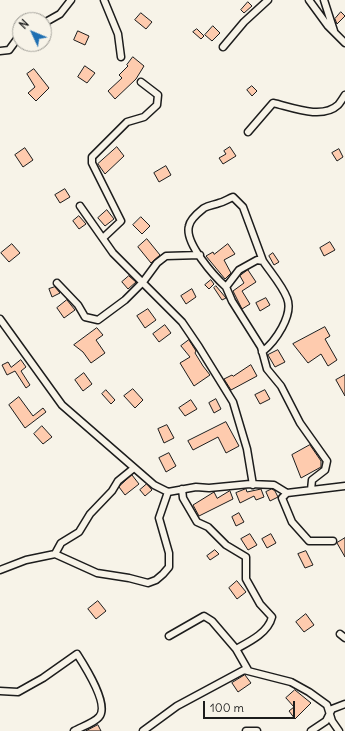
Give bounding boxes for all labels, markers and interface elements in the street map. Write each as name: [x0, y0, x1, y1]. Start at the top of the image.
north arrow: [12, 12, 52, 52]
text: N: [16, 17, 32, 32]
scale bar: [205, 693, 297, 719]
text: 100 m: [210, 700, 244, 715]

